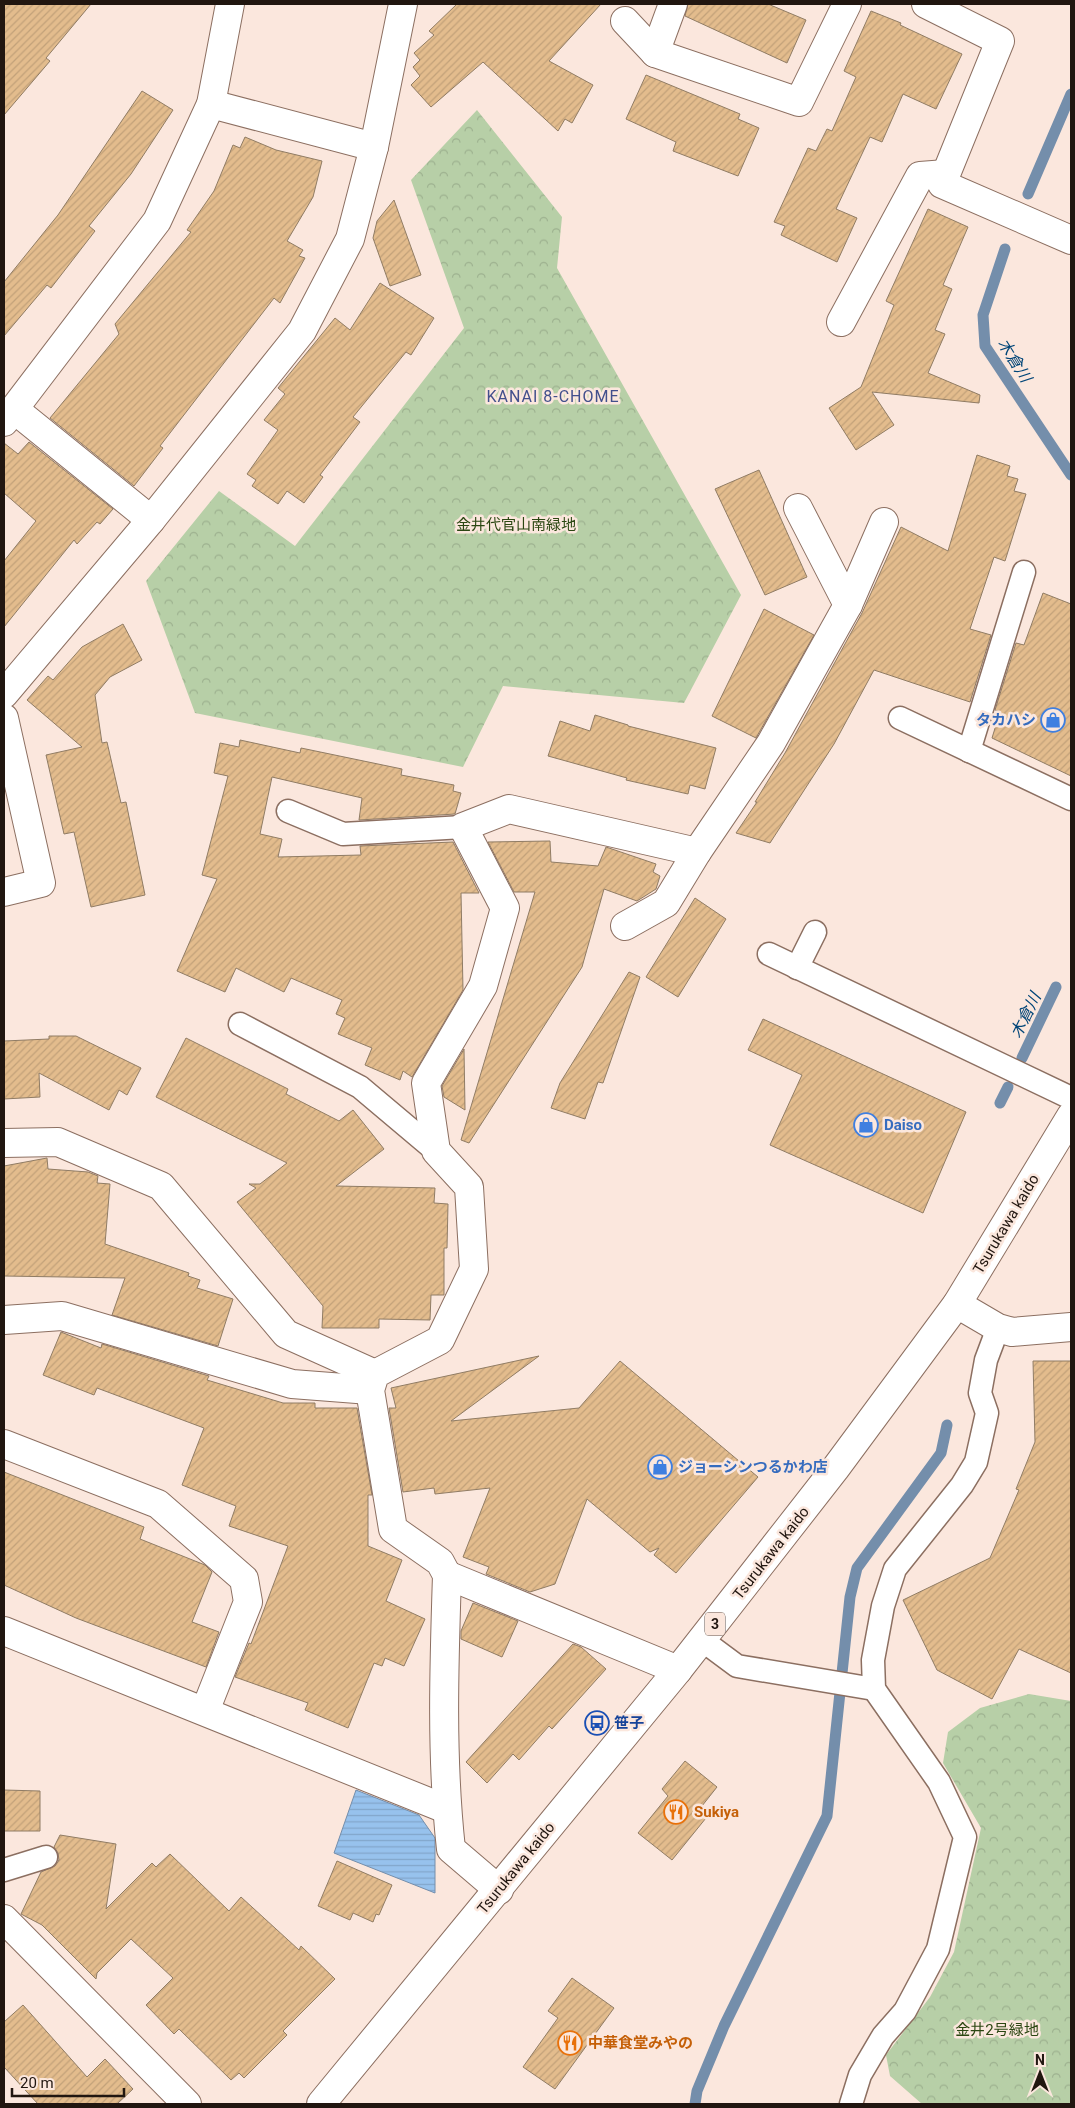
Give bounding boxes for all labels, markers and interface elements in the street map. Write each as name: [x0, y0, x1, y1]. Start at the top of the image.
water label: 木倉川: [994, 335, 1036, 387]
district label: KANAI 8-CHOME: [486, 387, 620, 406]
park label: 金井代官山南緑地: [456, 516, 576, 534]
shop icon: タカハシ: [1040, 707, 1066, 733]
place label: タカハシ: [976, 711, 1036, 729]
water label: 木倉川: [1006, 988, 1045, 1041]
shop icon: Daiso: [853, 1112, 879, 1138]
place label: Daiso: [884, 1116, 922, 1134]
street label: Tsurukawa kaido: [969, 1171, 1043, 1277]
shop icon: ジョーシンつるかわ店: [647, 1454, 673, 1480]
place label: ジョーシンつるかわ店: [678, 1458, 828, 1476]
street label: Tsurukawa kaido: [729, 1503, 813, 1603]
road number: 3: [705, 1612, 725, 1636]
bus stop icon: 笹子: [584, 1710, 610, 1736]
place label: 笹子: [614, 1714, 644, 1732]
restaurant icon: Sukiya: [663, 1799, 689, 1825]
place label: Sukiya: [694, 1803, 739, 1821]
street label: Tsurukawa kaido: [474, 1819, 558, 1917]
park label: 金井2号緑地: [955, 2021, 1039, 2039]
restaurant icon: 中華食堂みやの: [557, 2030, 583, 2056]
place label: 中華食堂みやの: [588, 2034, 693, 2052]
north arrow: [1015, 2048, 1065, 2098]
text: N: [1035, 2052, 1045, 2068]
scale bar: [12, 2066, 125, 2098]
text: 20 m: [20, 2074, 54, 2092]

